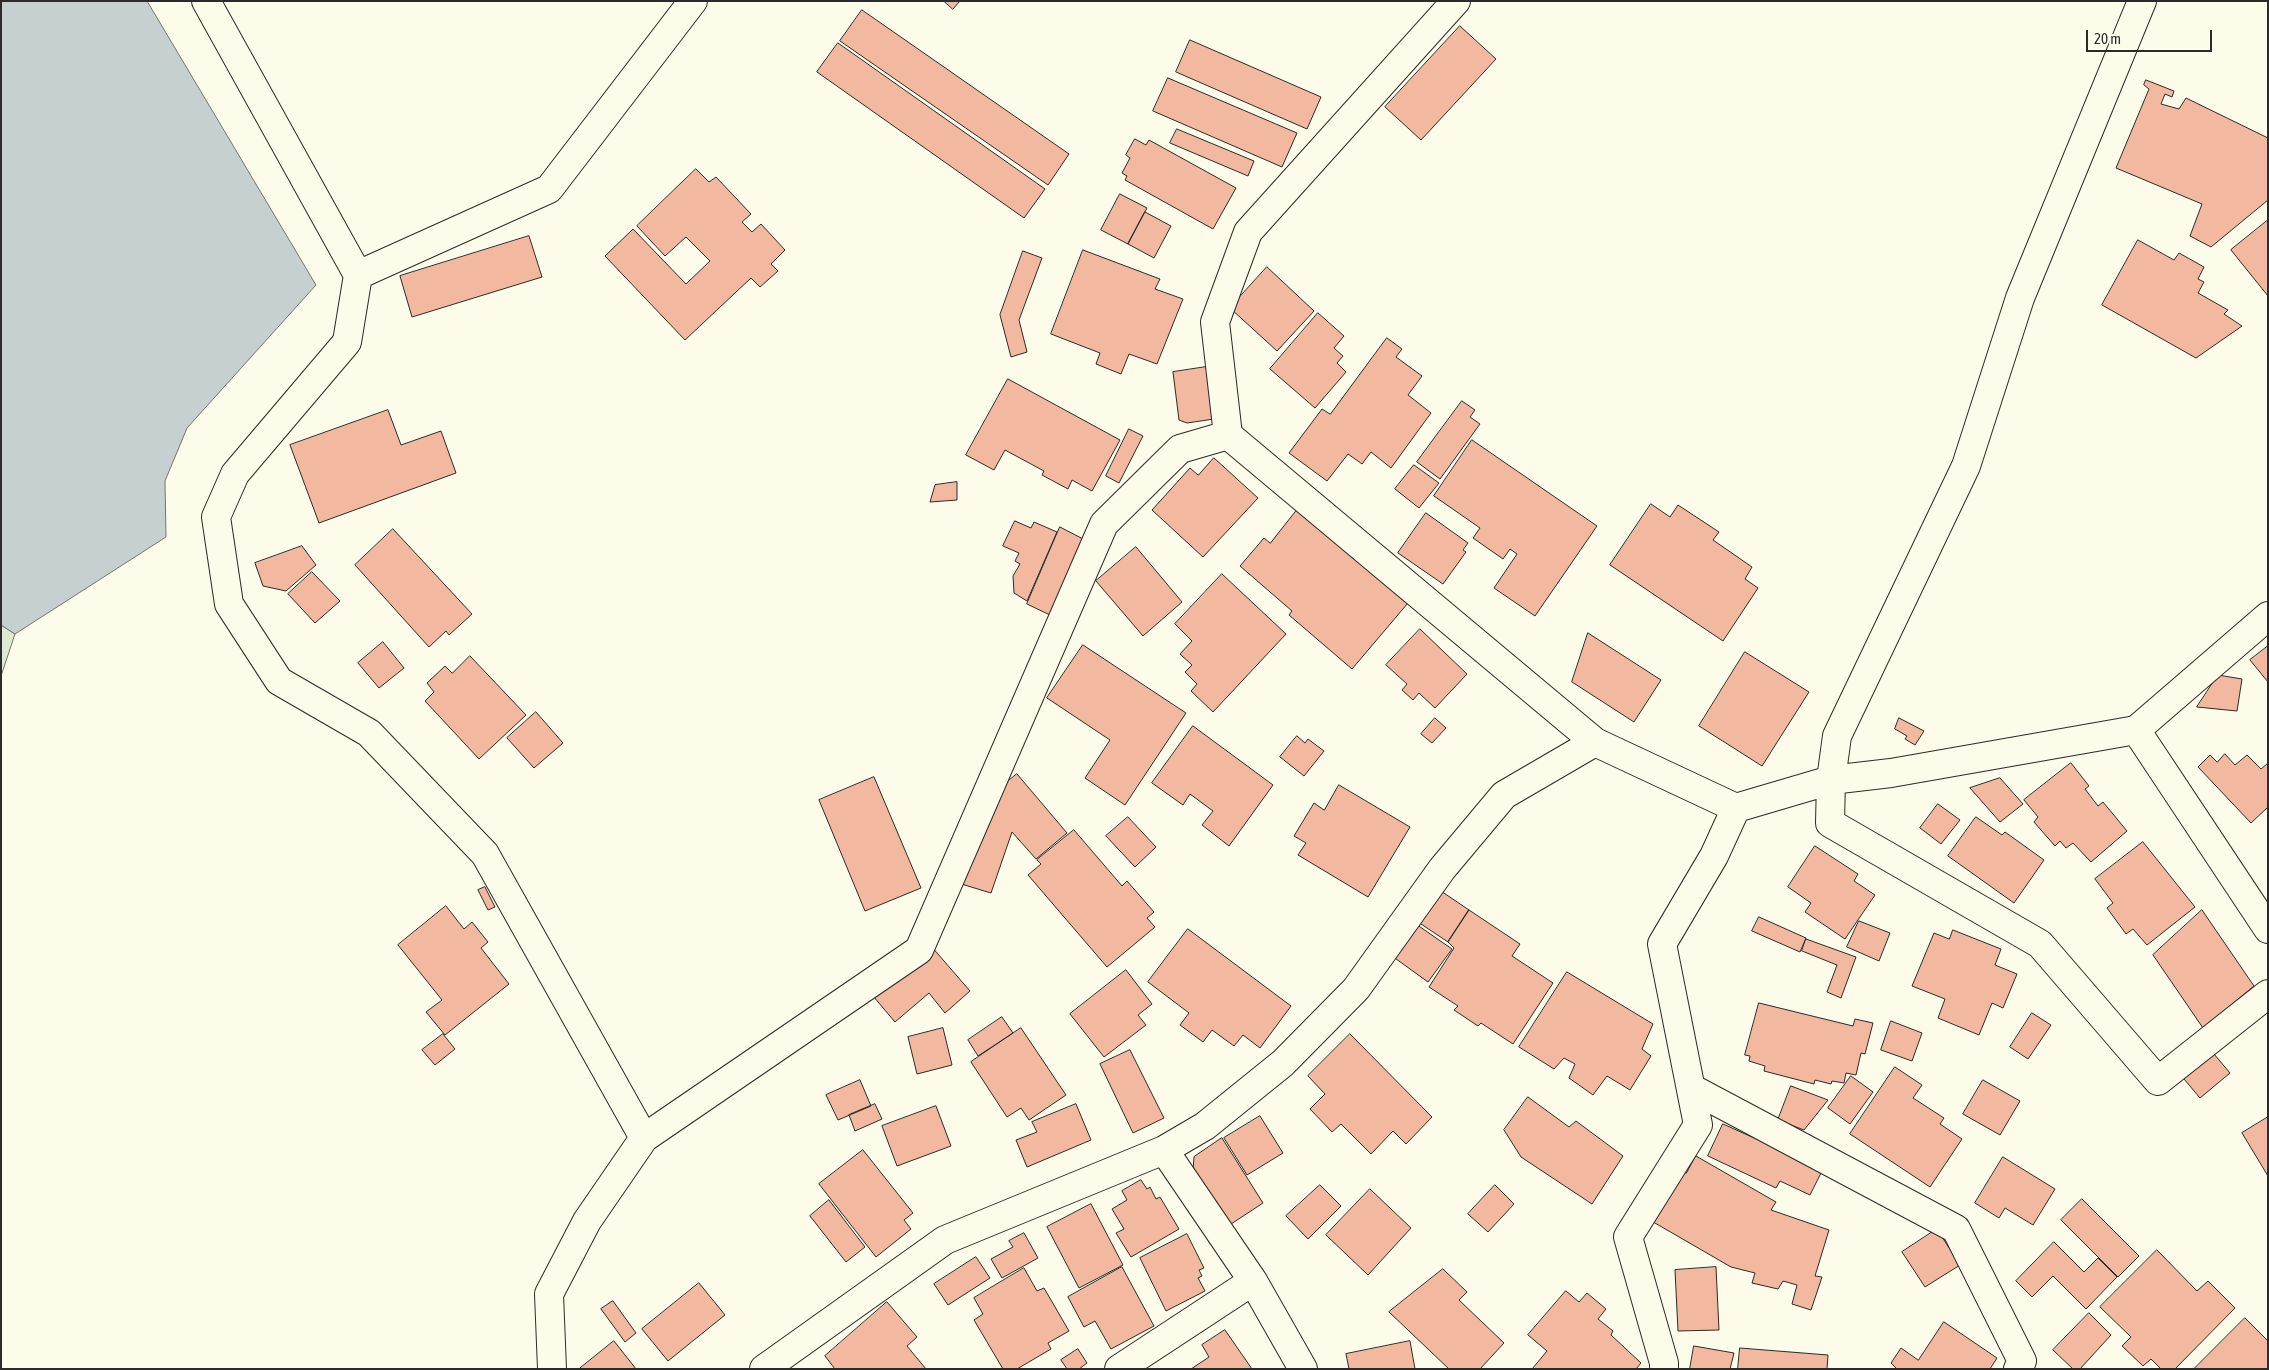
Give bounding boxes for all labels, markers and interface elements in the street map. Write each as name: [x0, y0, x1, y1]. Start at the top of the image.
scale bar: [2089, 20, 2215, 52]
text: 20 m: [2094, 30, 2121, 47]

